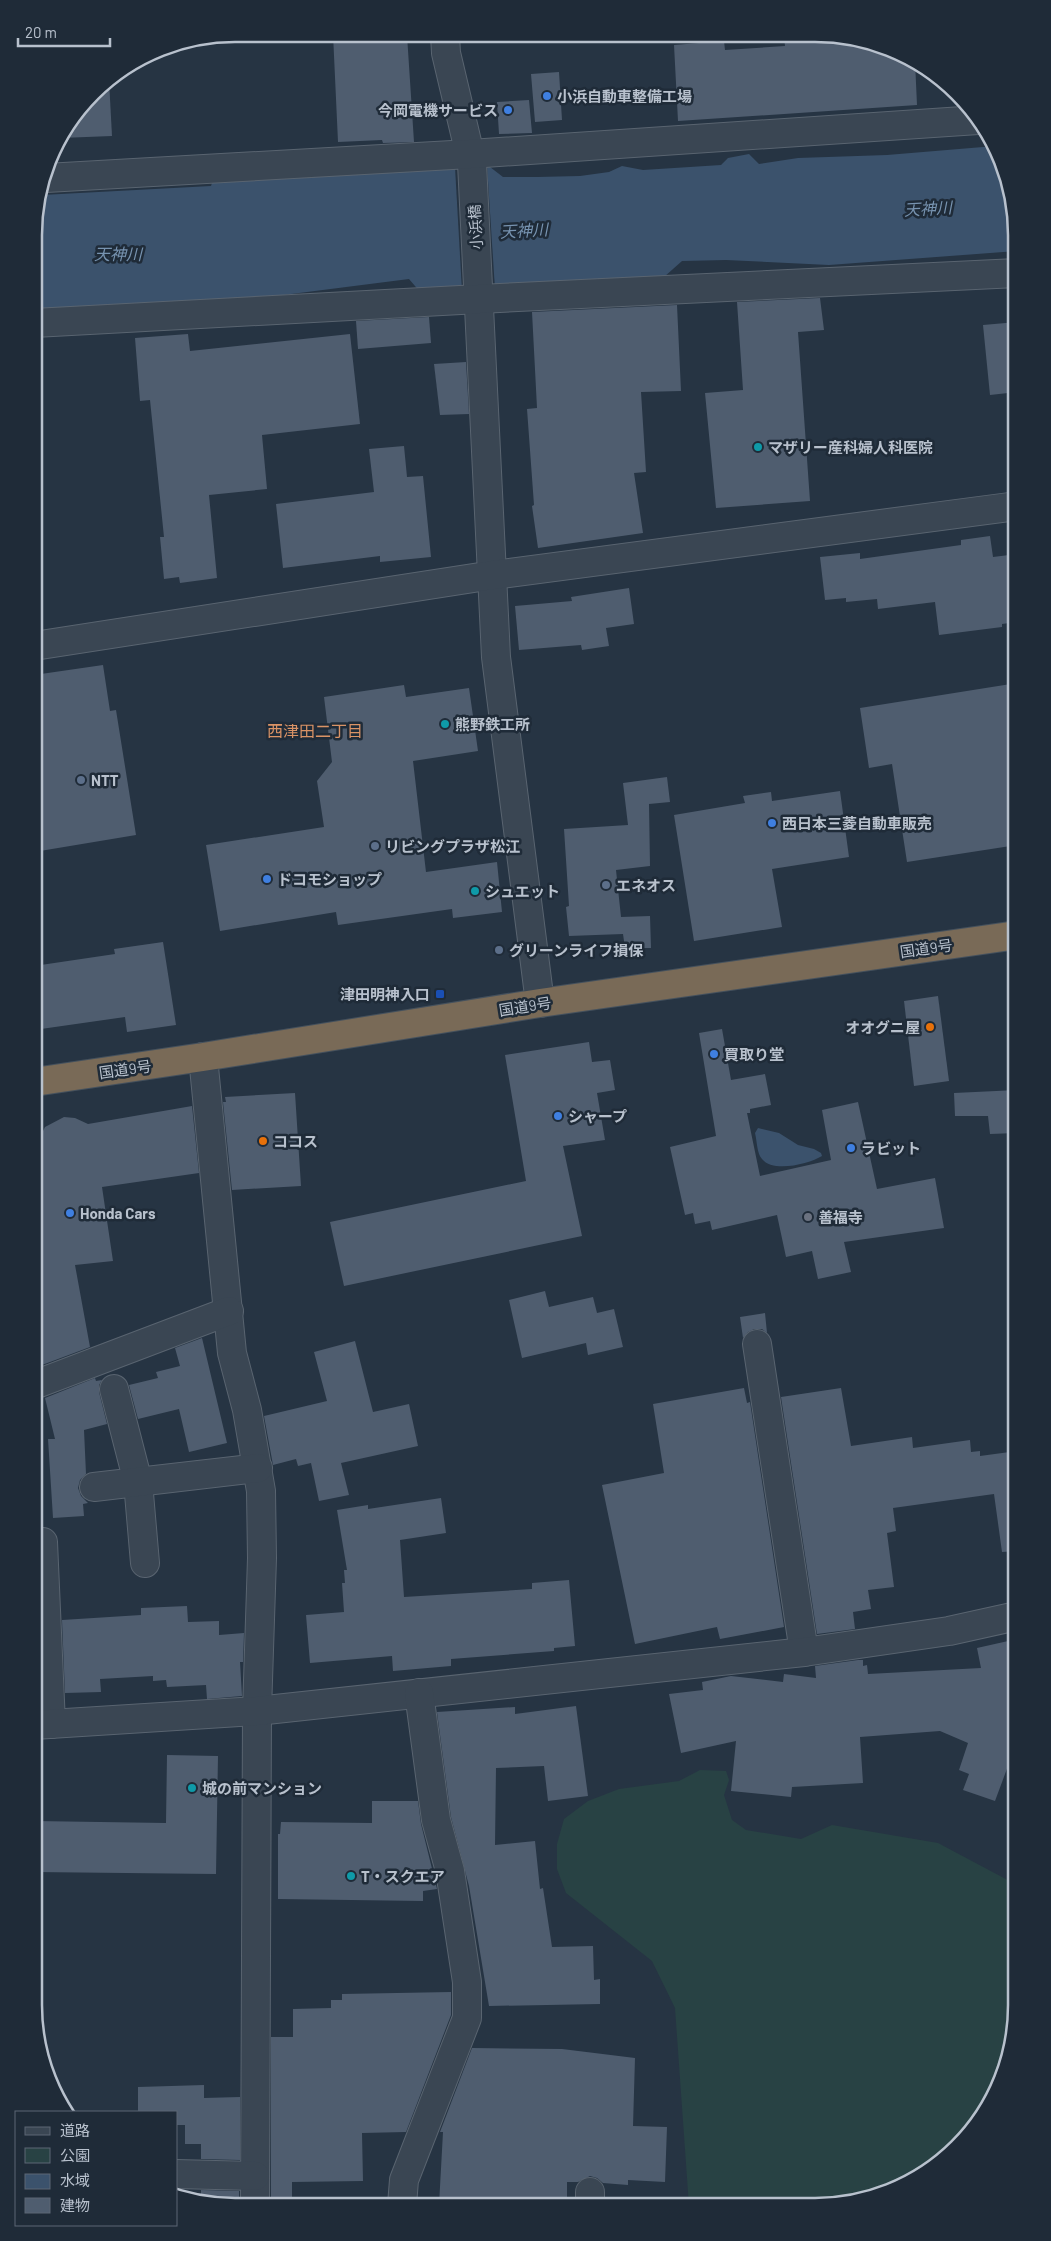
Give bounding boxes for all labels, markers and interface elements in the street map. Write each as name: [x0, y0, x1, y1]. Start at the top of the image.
scale bar: [18, 15, 110, 47]
text: 20 m: [25, 23, 57, 41]
place label: 小浜自動車整備工場: [557, 87, 692, 105]
marker: 小浜自動車整備工場: [541, 90, 553, 102]
place label: 今岡電機サービス: [378, 101, 498, 119]
marker: 今岡電機サービス: [502, 104, 514, 116]
water label: 天神川: [904, 197, 954, 219]
street label: 小浜橋: [465, 204, 485, 250]
water label: 天神川: [500, 219, 550, 241]
water label: 天神川: [94, 244, 144, 263]
place label: マザリー産科婦人科医院: [768, 438, 933, 456]
marker: マザリー産科婦人科医院: [752, 441, 764, 453]
place label: 熊野鉄工所: [455, 715, 530, 733]
marker: 熊野鉄工所: [439, 718, 451, 730]
district label: 西津田二丁目: [267, 721, 363, 740]
place label: NTT: [91, 771, 119, 789]
marker: NTT: [75, 774, 87, 786]
place label: 西日本三菱自動車販売: [782, 814, 932, 832]
marker: 西日本三菱自動車販売: [766, 817, 778, 829]
place label: リビングプラザ松江: [385, 837, 520, 855]
marker: リビングプラザ松江: [369, 840, 381, 852]
place label: ドコモショップ: [277, 870, 382, 888]
marker: ドコモショップ: [261, 873, 273, 885]
place label: エネオス: [616, 876, 676, 894]
marker: エネオス: [600, 879, 612, 891]
place label: シュエット: [485, 882, 560, 900]
marker: シュエット: [469, 885, 481, 897]
street label: 国道9号: [899, 935, 953, 961]
place label: グリーンライフ損保: [509, 941, 644, 959]
marker: グリーンライフ損保: [493, 944, 505, 956]
place label: 津田明神入口: [340, 985, 430, 1003]
marker: 津田明神入口: [434, 988, 446, 1000]
street label: 国道9号: [498, 993, 552, 1019]
place label: オオグニ屋: [845, 1018, 920, 1036]
marker: オオグニ屋: [924, 1021, 936, 1033]
place label: 買取り堂: [724, 1045, 784, 1063]
marker: 買取り堂: [708, 1048, 720, 1060]
street label: 国道9号: [98, 1056, 152, 1082]
place label: シャープ: [568, 1107, 627, 1125]
marker: シャープ: [552, 1110, 564, 1122]
place label: ココス: [273, 1132, 318, 1150]
marker: ココス: [257, 1135, 269, 1147]
place label: ラビット: [861, 1139, 921, 1157]
marker: ラビット: [845, 1142, 857, 1154]
place label: Honda Cars: [80, 1204, 156, 1222]
marker: Honda Cars: [64, 1207, 76, 1219]
place label: 善福寺: [818, 1208, 863, 1226]
marker: 善福寺: [802, 1211, 814, 1223]
place label: 城の前マンション: [202, 1779, 322, 1797]
marker: 城の前マンション: [186, 1782, 198, 1794]
place label: T・スクエア: [361, 1867, 445, 1885]
marker: T・スクエア: [345, 1870, 357, 1882]
legend: [15, 2111, 178, 2226]
text: 道路: [60, 2121, 90, 2139]
text: 公園: [60, 2146, 90, 2164]
text: 水域: [60, 2171, 90, 2189]
text: 建物: [60, 2196, 90, 2214]

